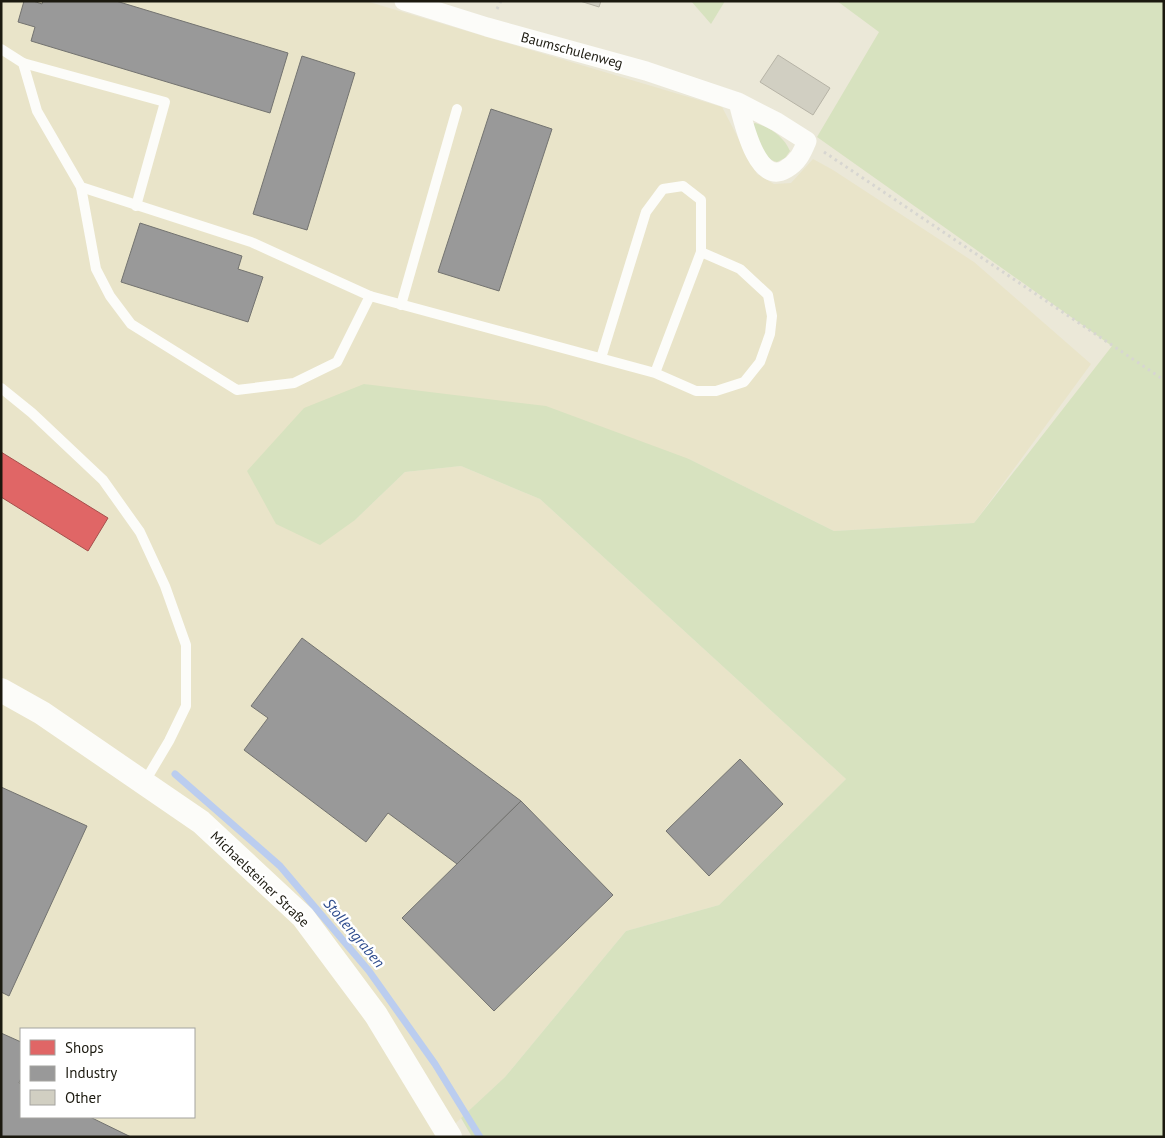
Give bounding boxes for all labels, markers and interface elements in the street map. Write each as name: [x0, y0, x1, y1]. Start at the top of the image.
street label: Baumschulenweg: [519, 28, 625, 72]
street label: Michaelsteiner Straße: [207, 827, 313, 931]
water label: Stollengraben: [320, 894, 389, 971]
legend: [20, 1028, 195, 1118]
text: Shops: [65, 1038, 104, 1057]
text: Industry: [65, 1063, 117, 1082]
text: Other: [65, 1088, 101, 1107]

